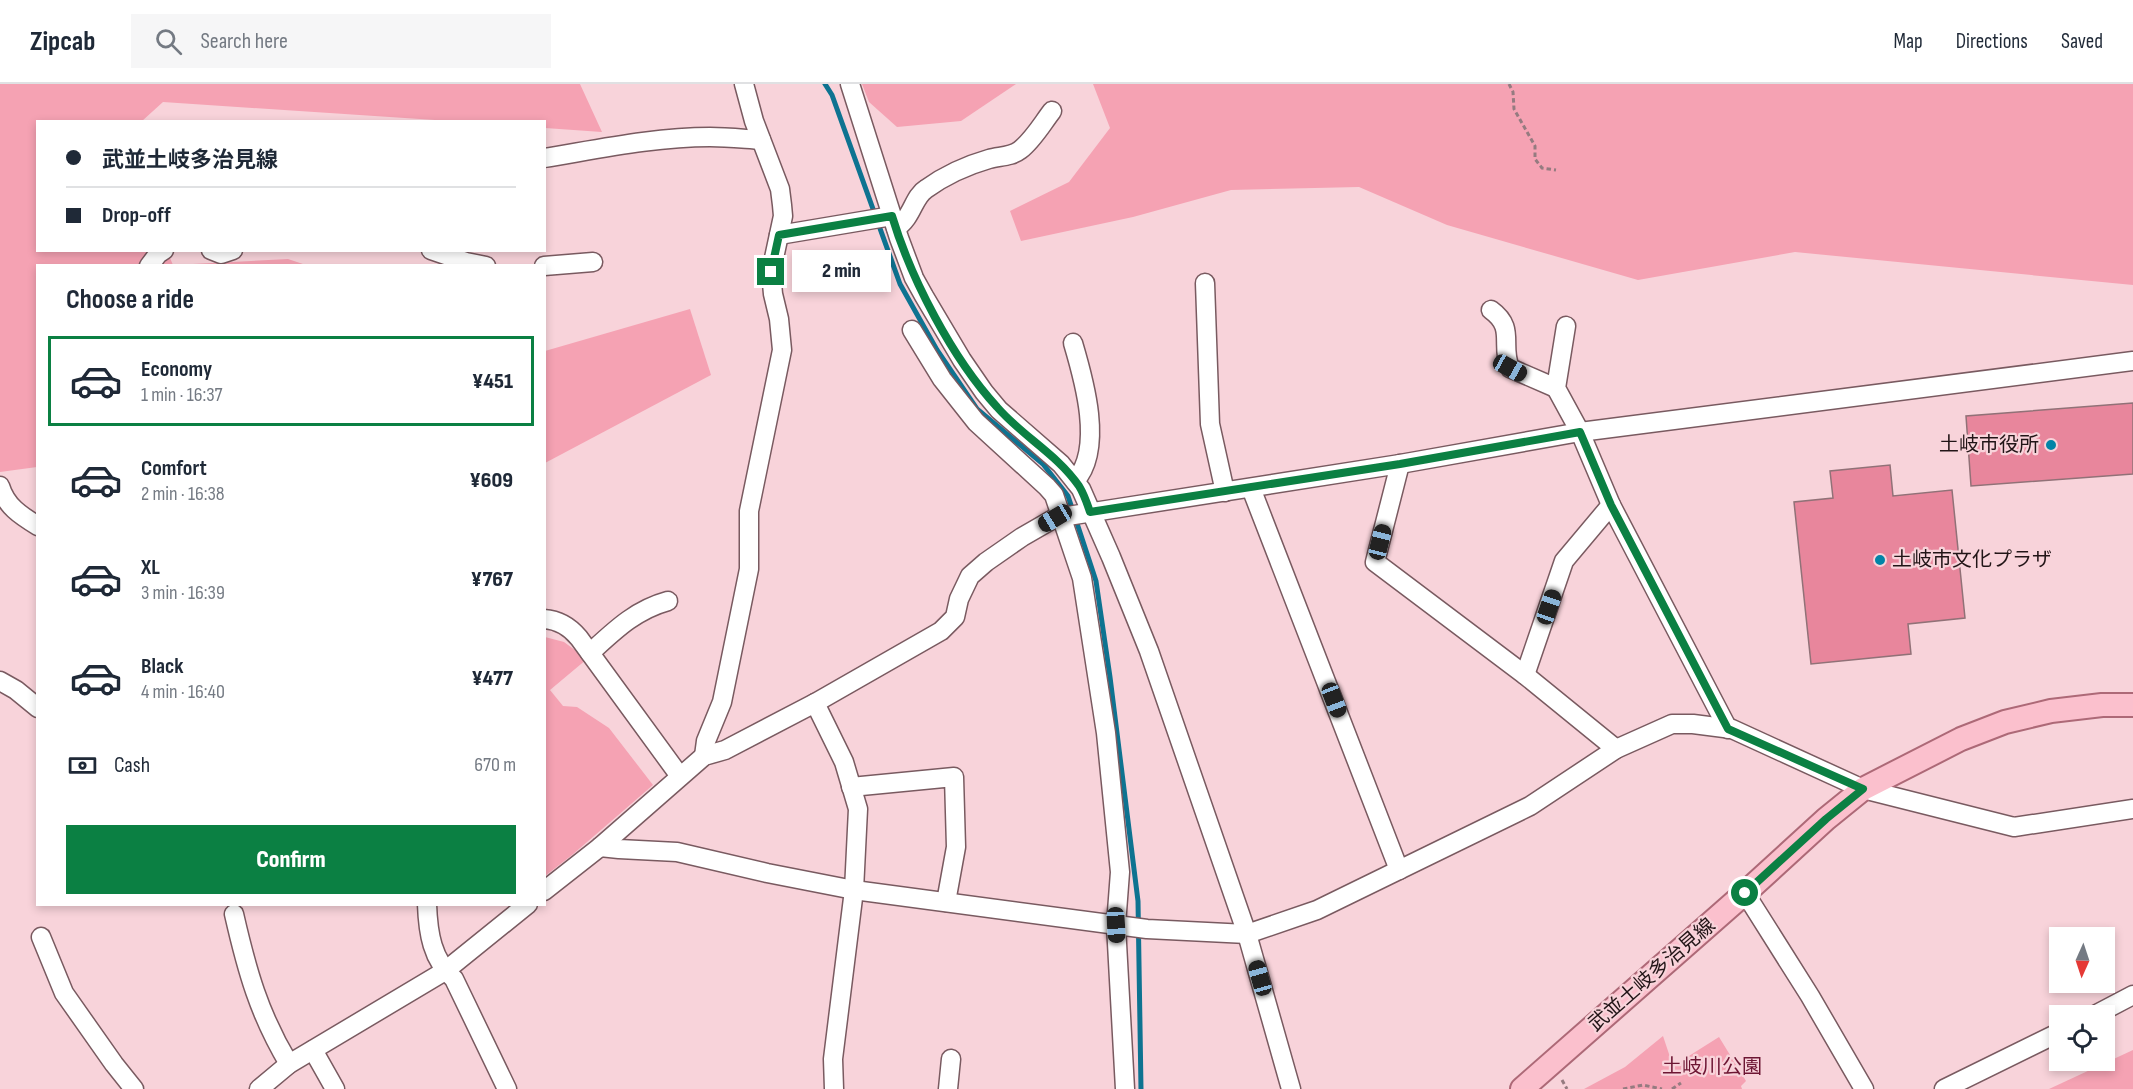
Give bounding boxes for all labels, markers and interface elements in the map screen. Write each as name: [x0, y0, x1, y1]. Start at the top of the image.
search box: [131, 14, 551, 68]
text: Zipcab: [30, 25, 95, 58]
icon: search: [152, 25, 185, 58]
text: Search here: [200, 28, 288, 55]
text: Map: [1893, 29, 1923, 54]
text: Directions: [1956, 29, 2028, 54]
text: Saved: [2061, 29, 2103, 54]
text: 武並土岐多治見線: [102, 147, 278, 174]
text: Drop-off: [102, 202, 171, 229]
callout: 2 min: [792, 251, 891, 293]
route end: [757, 258, 784, 285]
text: 2 min: [822, 259, 861, 283]
text: Choose a ride: [66, 284, 194, 316]
car: [1490, 351, 1530, 385]
icon: car: [69, 354, 123, 408]
text: Economy: [141, 356, 212, 383]
text: ¥451: [472, 368, 513, 395]
text: 1 min · 16:37: [141, 383, 223, 407]
place label: 土岐市役所: [1939, 433, 2039, 457]
marker: 土岐市役所: [2044, 438, 2058, 452]
icon: car: [69, 453, 123, 507]
text: Comfort: [141, 455, 207, 482]
text: ¥609: [469, 467, 513, 494]
text: 2 min · 16:38: [141, 482, 225, 506]
car: [1035, 501, 1075, 535]
car: [1367, 522, 1393, 562]
place label: 土岐市文化プラザ: [1892, 548, 2052, 572]
icon: car: [69, 552, 123, 606]
marker: 土岐市文化プラザ: [1873, 553, 1887, 567]
text: XL: [141, 554, 160, 581]
text: ¥767: [471, 566, 513, 593]
text: 3 min · 16:39: [141, 581, 225, 605]
car: [1535, 587, 1563, 627]
icon: car: [69, 651, 123, 705]
text: Black: [141, 653, 183, 680]
text: ¥477: [471, 665, 513, 692]
text: 4 min · 16:40: [141, 680, 225, 704]
car: [1319, 680, 1349, 720]
icon: cash: [66, 749, 99, 782]
text: Cash: [114, 752, 150, 779]
text: 670 m: [474, 753, 516, 777]
button: Confirm: [66, 825, 516, 894]
route start: [1731, 879, 1758, 906]
car: [1106, 907, 1126, 943]
street label: 武並土岐多治見線: [1584, 913, 1720, 1037]
north arrow: [2049, 927, 2115, 993]
map controls: [2049, 927, 2115, 1071]
car: [1246, 958, 1274, 998]
button: locate: [2049, 1005, 2115, 1071]
park label: 土岐川公園: [1662, 1055, 1762, 1079]

